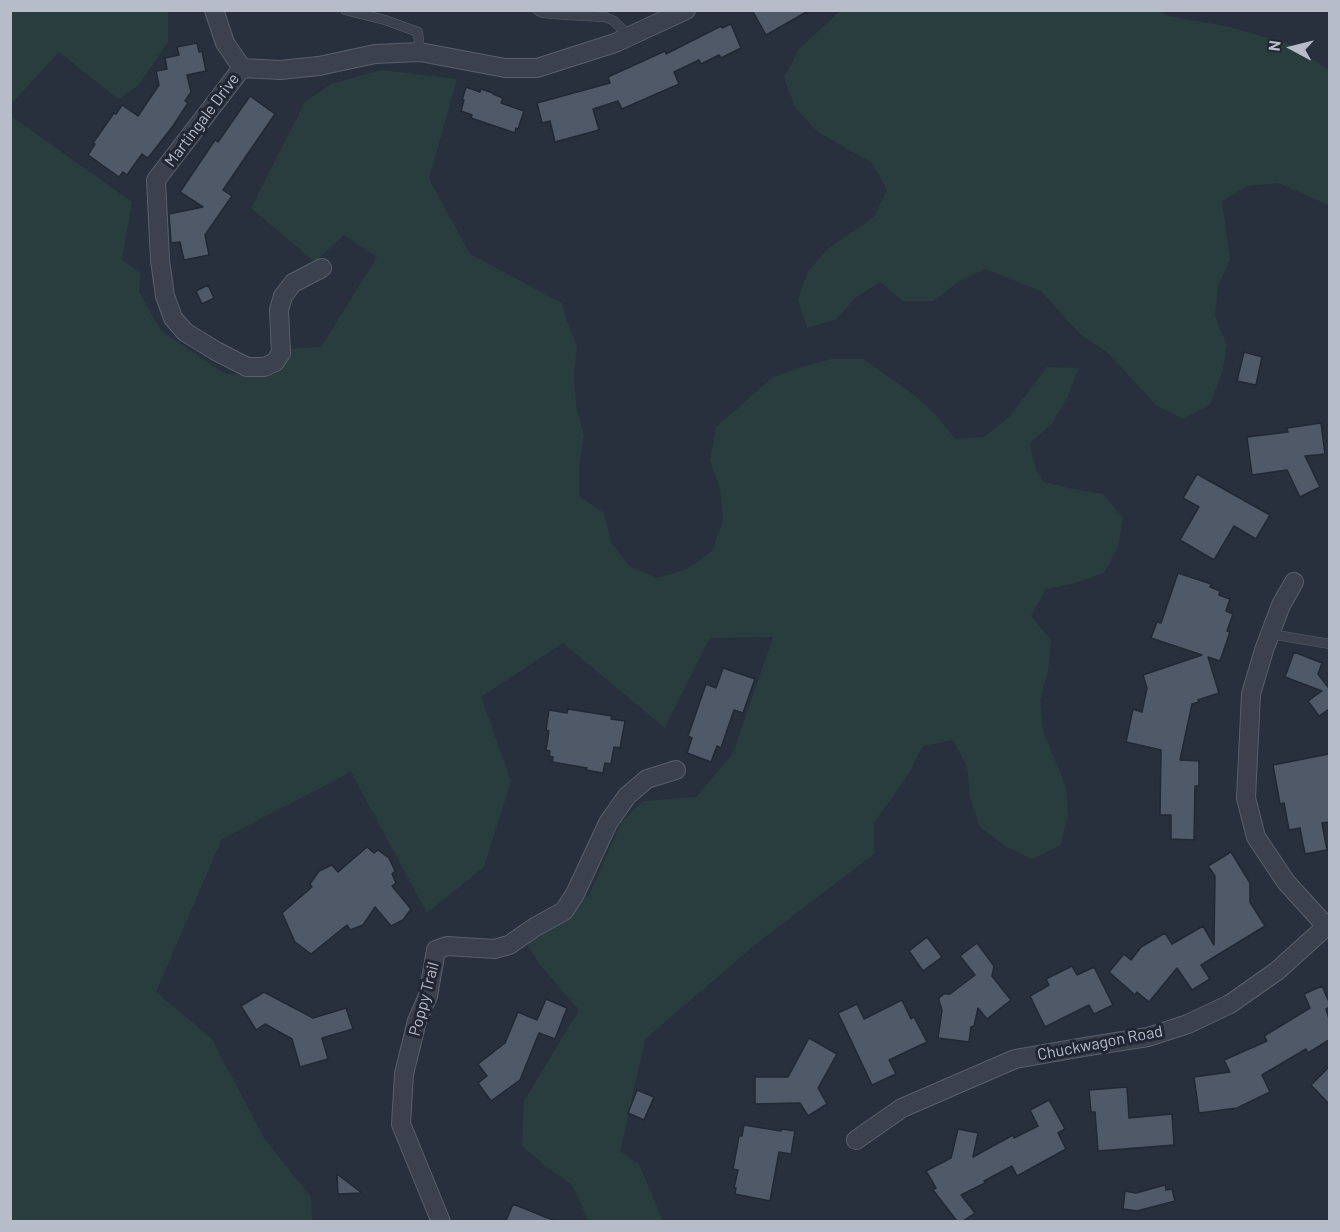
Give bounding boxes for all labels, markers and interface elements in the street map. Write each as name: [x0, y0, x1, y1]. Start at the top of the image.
north arrow: [1262, 18, 1322, 78]
text: N: [1264, 39, 1284, 52]
street label: Martingale Drive: [161, 70, 243, 170]
street label: Poppy Trail: [405, 960, 443, 1038]
street label: Chuckwagon Road: [1036, 1021, 1164, 1065]

